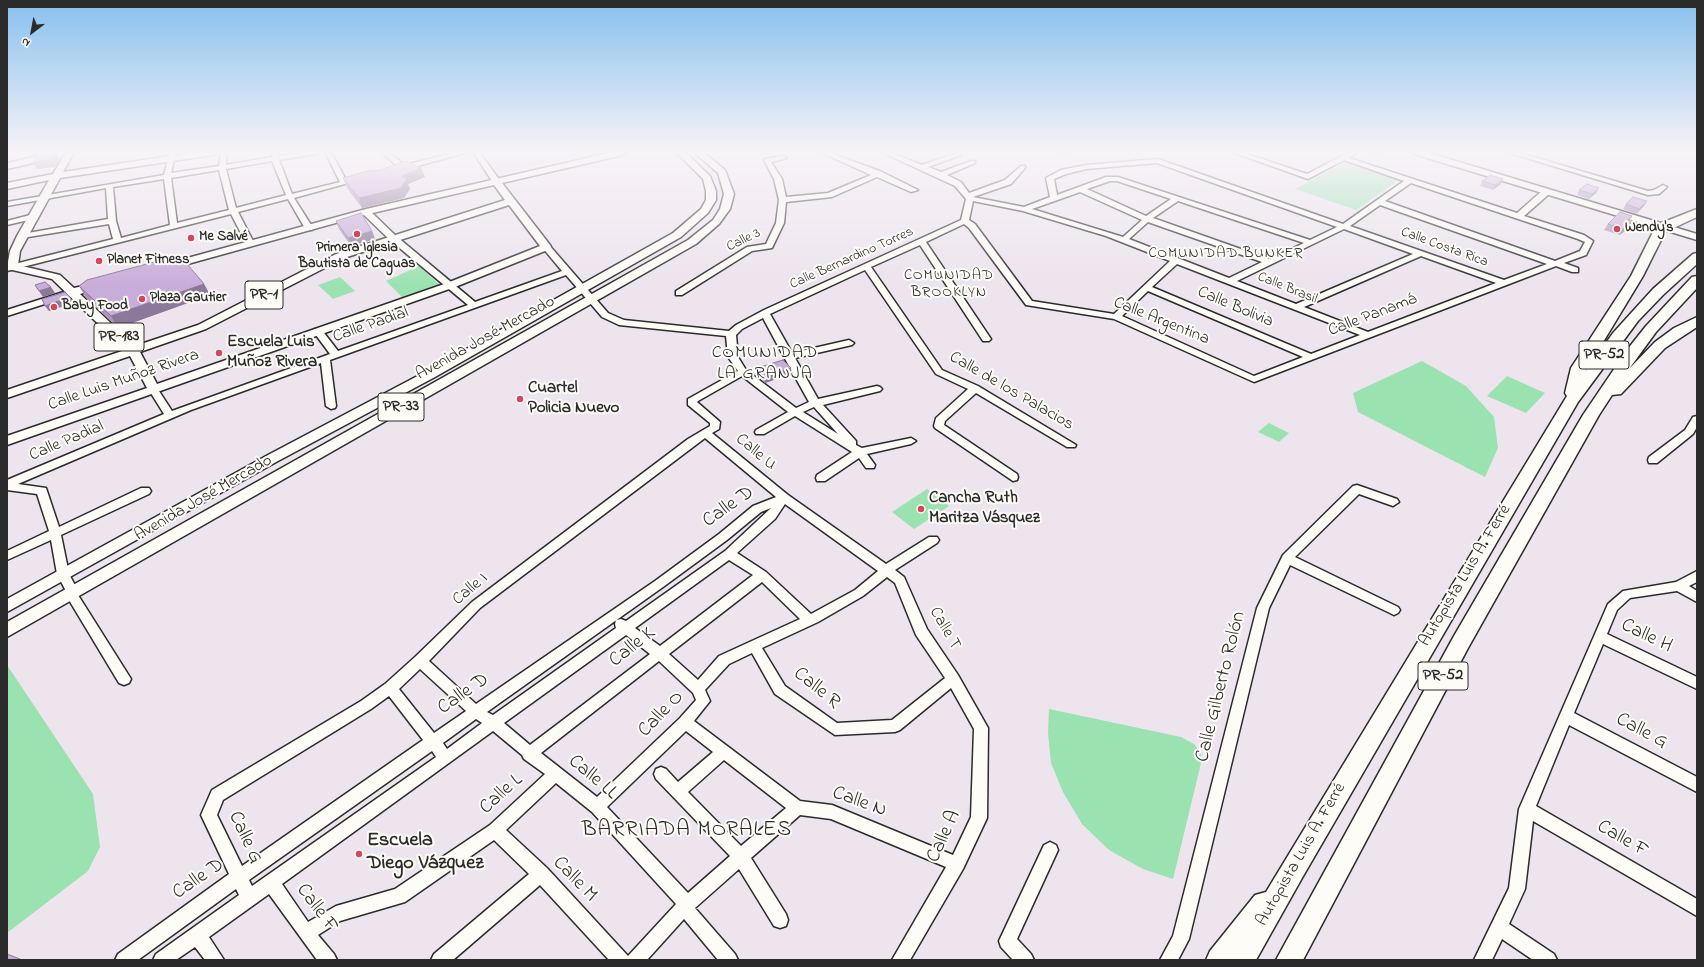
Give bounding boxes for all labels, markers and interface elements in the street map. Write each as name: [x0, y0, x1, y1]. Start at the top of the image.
north arrow: [12, 12, 52, 52]
text: N: [18, 33, 33, 51]
place label: Wendy's: [1625, 221, 1673, 237]
street label: Calle Bernardino Torres: [788, 224, 916, 294]
street label: Calle Costa Rica: [1398, 224, 1490, 272]
marker: Wendy's: [1612, 224, 1622, 234]
street label: Calle 3: [724, 226, 764, 256]
marker: Primera Iglesia Bautista de Caguas: [352, 229, 362, 239]
place label: Me Salvé: [199, 230, 248, 246]
marker: Me Salvé: [186, 233, 196, 243]
place label: Primera Iglesia Bautista de Caguas: [299, 241, 415, 274]
district label: COMUNIDAD BUNKER: [1148, 246, 1304, 264]
place label: Planet Fitness: [107, 253, 189, 269]
marker: Planet Fitness: [94, 256, 104, 266]
district label: COMUNIDAD BROOKLYN: [904, 268, 994, 303]
street label: Calle Brasil: [1255, 269, 1319, 309]
road number: PR-1: [245, 281, 283, 309]
street label: Calle Bolivia: [1194, 283, 1276, 333]
street label: Calle Panamá: [1326, 290, 1420, 342]
place label: Plaza Gautier: [150, 291, 226, 307]
street label: Avenida José Mercado: [413, 292, 559, 386]
street label: Calle Argentina: [1110, 293, 1212, 351]
marker: Plaza Gautier: [137, 294, 147, 304]
place label: Baby Food: [62, 299, 128, 315]
marker: Baby Food: [49, 302, 59, 312]
street label: Calle Padial: [330, 304, 412, 348]
road number: PR-183: [94, 323, 144, 351]
place label: Escuela Luis Muñoz Rivera: [227, 333, 317, 373]
road number: PR-52: [1579, 341, 1629, 369]
district label: COMUNIDAD LA GRANJA: [712, 343, 818, 386]
street label: Calle Luis Muñoz Rivera: [46, 346, 202, 416]
marker: Escuela Luis Muñoz Rivera: [214, 348, 224, 358]
street label: Calle de los Palacios: [945, 348, 1077, 436]
place label: Cuartel Policia Nuevo: [528, 379, 619, 419]
road number: PR-33: [378, 393, 424, 421]
marker: Cuartel Policia Nuevo: [515, 394, 525, 404]
street label: Calle Padial: [27, 417, 107, 467]
street label: Calle U: [731, 430, 779, 476]
street label: Avenida José Mercado: [132, 451, 276, 547]
street label: Calle D: [699, 482, 759, 534]
place label: Cancha Ruth Maritza Vásquez: [929, 489, 1040, 529]
street label: Autopista Luis A. Ferré: [1416, 501, 1516, 651]
marker: Cancha Ruth Maritza Vásquez: [916, 504, 926, 514]
street label: Calle I: [449, 569, 493, 611]
street label: Calle T: [924, 604, 964, 654]
street label: Calle Gilberto Rolón: [1192, 609, 1252, 765]
street label: Calle H: [1616, 614, 1676, 660]
street label: Calle K: [605, 622, 661, 674]
road number: PR-52: [1418, 662, 1468, 690]
street label: Calle R: [788, 663, 844, 715]
street label: Calle D: [434, 669, 494, 721]
street label: Calle O: [634, 687, 690, 743]
street label: Calle G: [1611, 708, 1671, 756]
street label: Calle LL: [562, 750, 622, 806]
street label: Calle L: [475, 769, 529, 821]
street label: Autopista Luis A. Ferré: [1253, 780, 1351, 930]
street label: Calle N: [829, 782, 889, 824]
street label: Calle A: [923, 807, 967, 867]
street label: Calle G: [222, 808, 266, 868]
street label: Calle F: [1592, 816, 1652, 864]
district label: BARRIADA MORALES: [582, 818, 792, 844]
place label: Escuela Diego Vázquez: [367, 830, 484, 877]
marker: Escuela Diego Vázquez: [354, 849, 364, 859]
street label: Calle M: [546, 852, 602, 908]
street label: Calle D: [169, 854, 229, 906]
street label: Calle F: [290, 880, 342, 938]

